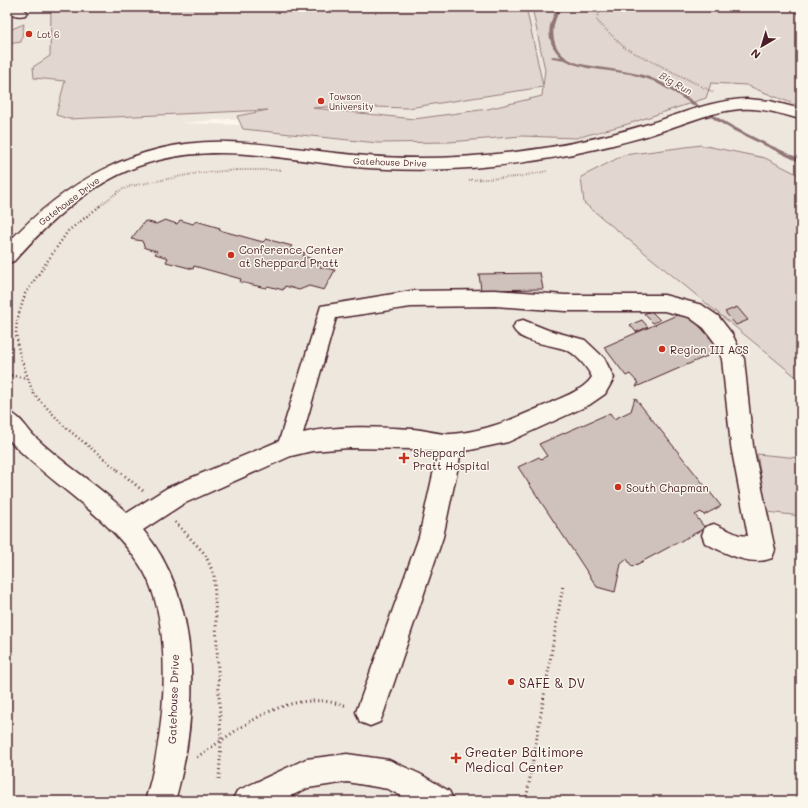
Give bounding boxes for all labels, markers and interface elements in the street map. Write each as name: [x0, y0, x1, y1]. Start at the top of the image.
north arrow: [742, 26, 782, 66]
marker: Lot 6: [24, 29, 34, 39]
place label: Lot 6: [37, 29, 59, 40]
text: N: [748, 46, 763, 63]
water label: Big Run: [657, 68, 695, 98]
place label: Towson University: [329, 91, 374, 112]
marker: Towson University: [316, 96, 326, 106]
street label: Gatehouse Drive: [353, 155, 427, 169]
street label: Gatehouse Drive: [36, 174, 102, 228]
place label: Conference Center at Sheppard Pratt: [239, 242, 344, 270]
marker: Conference Center at Sheppard Pratt: [226, 250, 236, 260]
place label: Region III ACS: [670, 342, 749, 357]
marker: Region III ACS: [657, 344, 667, 354]
place label: Sheppard Pratt Hospital: [413, 445, 490, 473]
marker: Sheppard Pratt Hospital: [398, 452, 410, 464]
place label: South Chapman: [626, 480, 709, 495]
marker: South Chapman: [613, 482, 623, 492]
street label: Gatehouse Drive: [164, 654, 182, 744]
place label: SAFE & DV: [519, 674, 585, 691]
marker: SAFE & DV: [506, 677, 516, 687]
place label: Greater Baltimore Medical Center: [465, 743, 584, 775]
marker: Greater Baltimore Medical Center: [450, 752, 462, 764]

